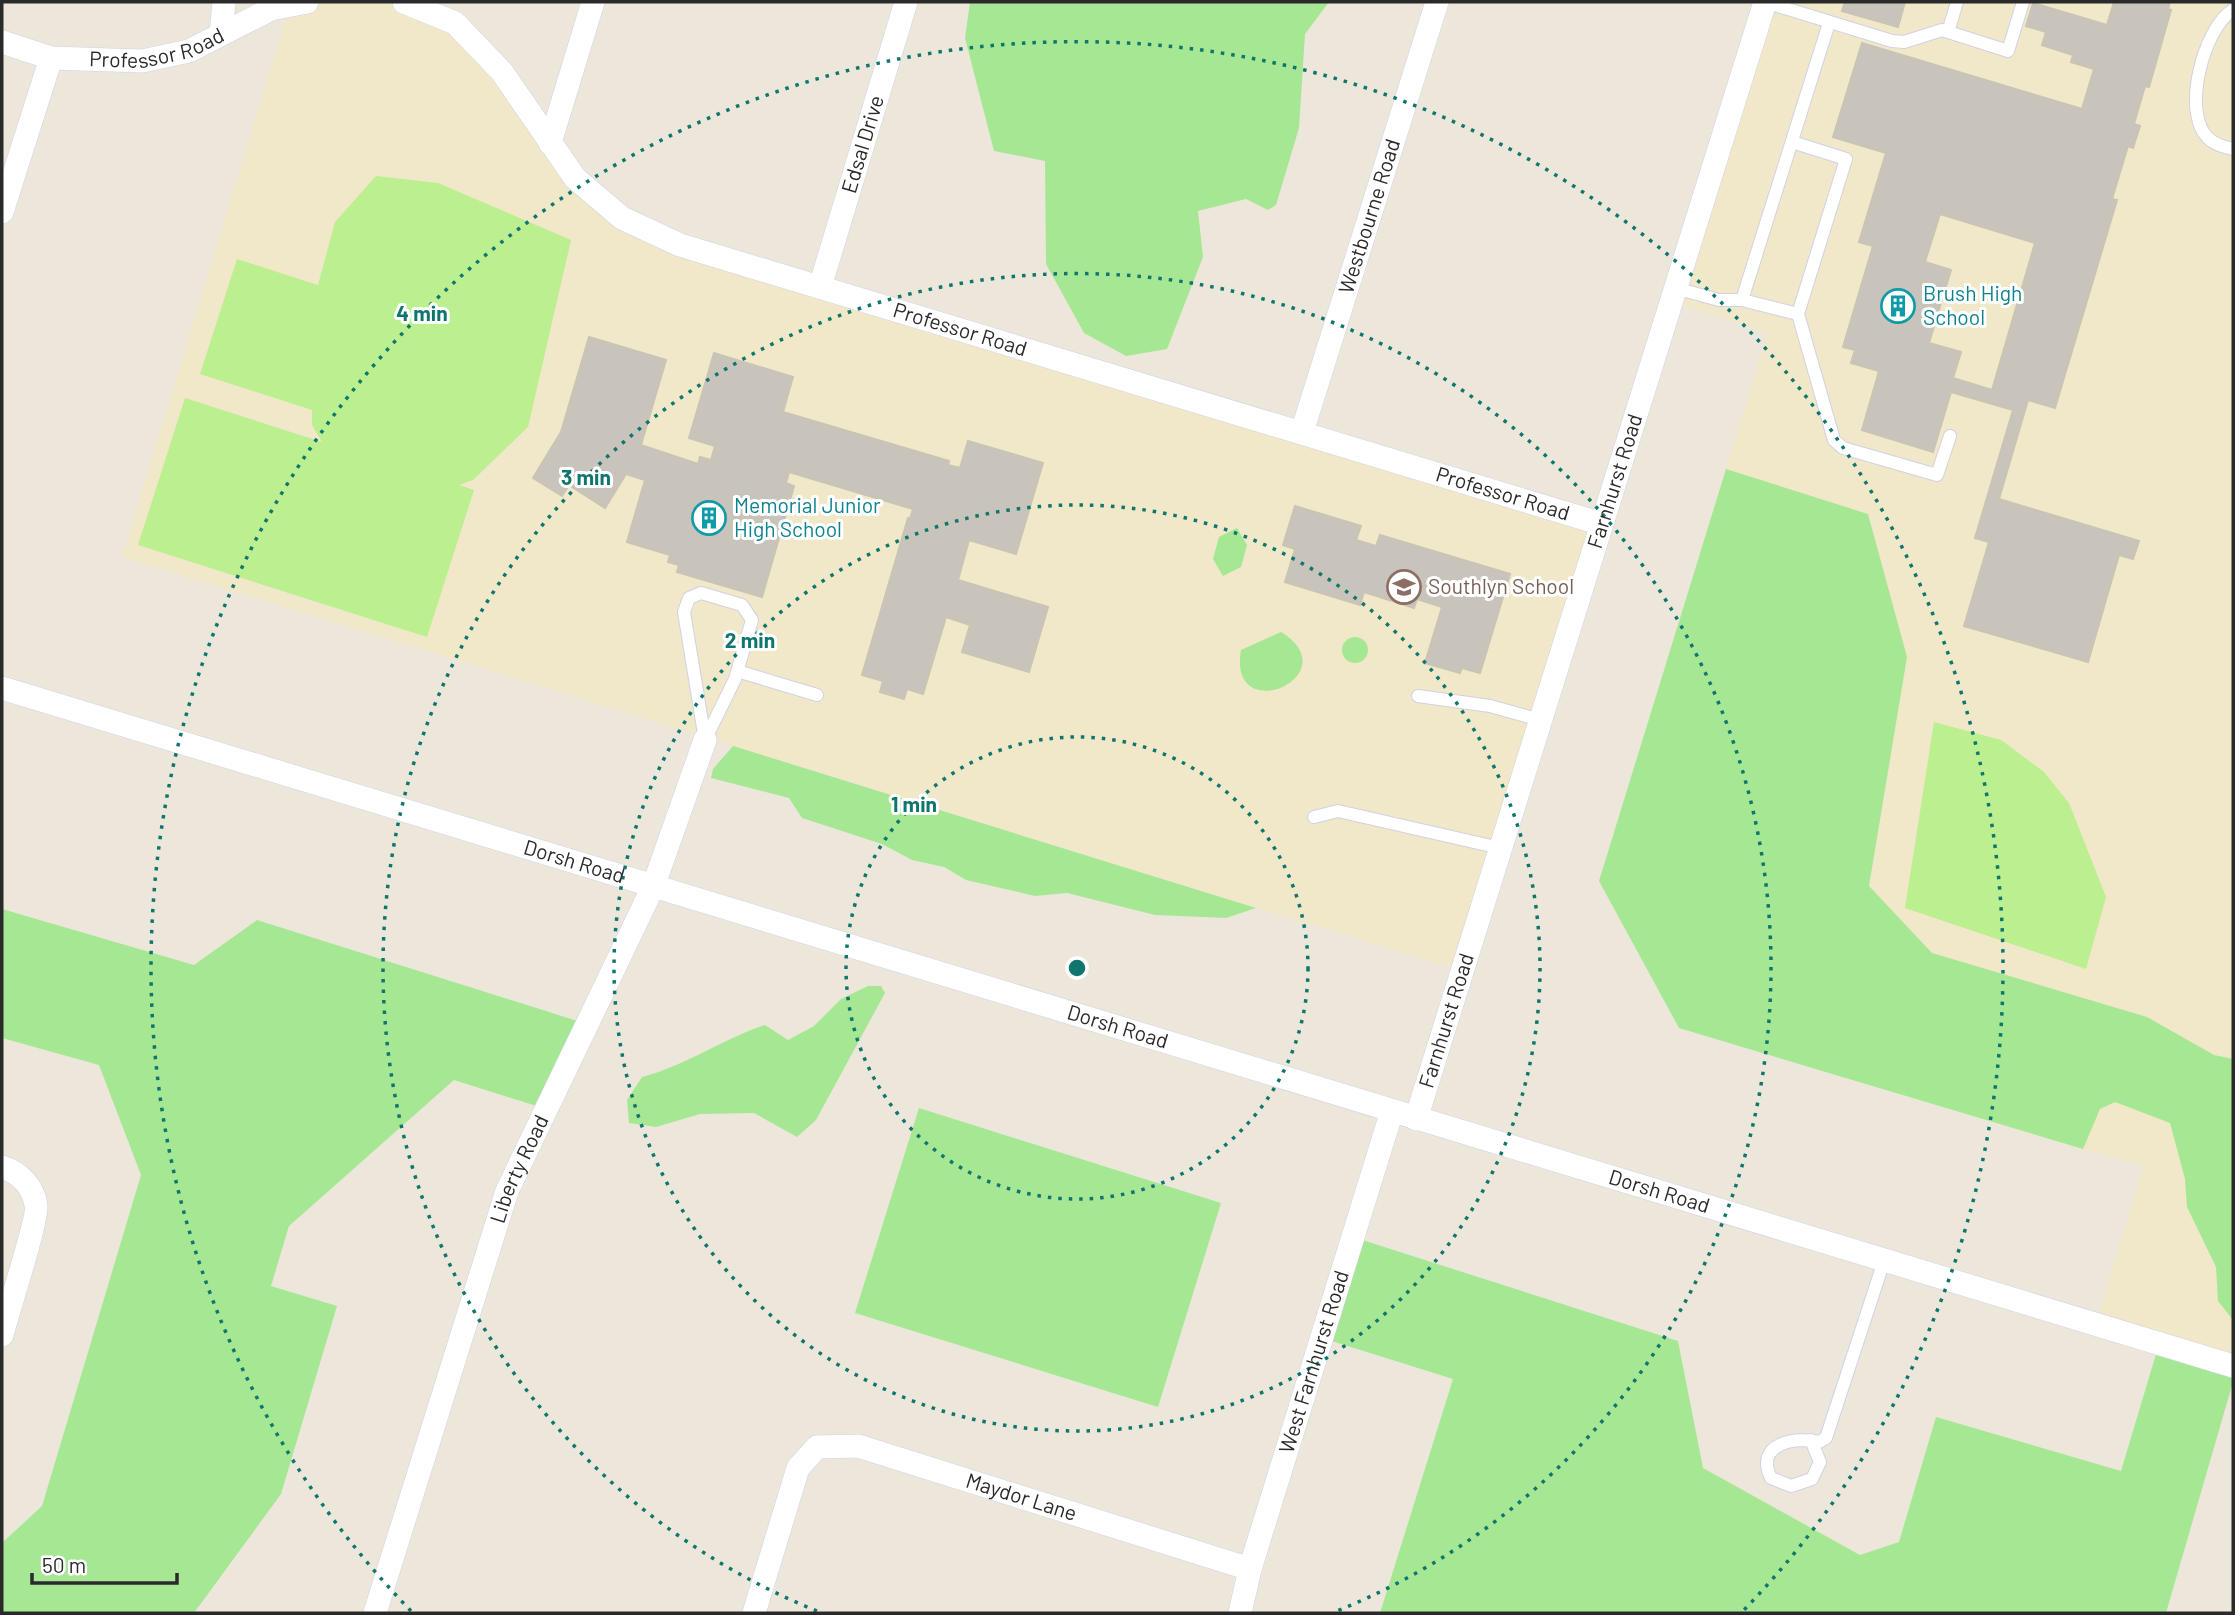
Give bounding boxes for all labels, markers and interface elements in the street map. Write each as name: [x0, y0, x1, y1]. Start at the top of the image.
street label: Professor Road: [89, 21, 227, 73]
street label: Edsal Drive: [835, 92, 888, 196]
street label: Westbourne Road: [1332, 135, 1404, 296]
place label: Brush High School: [1923, 280, 2022, 329]
building icon: Brush High School: [1879, 287, 1917, 325]
street label: Professor Road: [891, 296, 1030, 360]
text: 4 min: [396, 300, 448, 325]
street label: Farnhurst Road: [1581, 411, 1647, 551]
street label: Professor Road: [1433, 460, 1573, 525]
text: 3 min: [561, 464, 611, 489]
place label: Memorial Junior High School: [734, 492, 881, 541]
building icon: Memorial Junior High School: [690, 499, 728, 537]
school or university icon: Southlyn School: [1385, 568, 1423, 606]
place label: Southlyn School: [1428, 573, 1574, 598]
text: 2 min: [725, 627, 775, 652]
text: 1 min: [891, 791, 937, 816]
street label: Dorsh Road: [521, 833, 628, 888]
street label: Farnhurst Road: [1413, 950, 1478, 1091]
centre of rings: [1065, 956, 1089, 980]
street label: Dorsh Road: [1065, 999, 1172, 1053]
street label: Liberty Road: [484, 1110, 553, 1226]
street label: Dorsh Road: [1606, 1163, 1713, 1217]
street label: West Farnhurst Road: [1273, 1267, 1353, 1456]
street label: Maydor Lane: [963, 1467, 1080, 1525]
scale bar: [32, 1542, 177, 1586]
text: 50 m: [42, 1552, 86, 1577]

